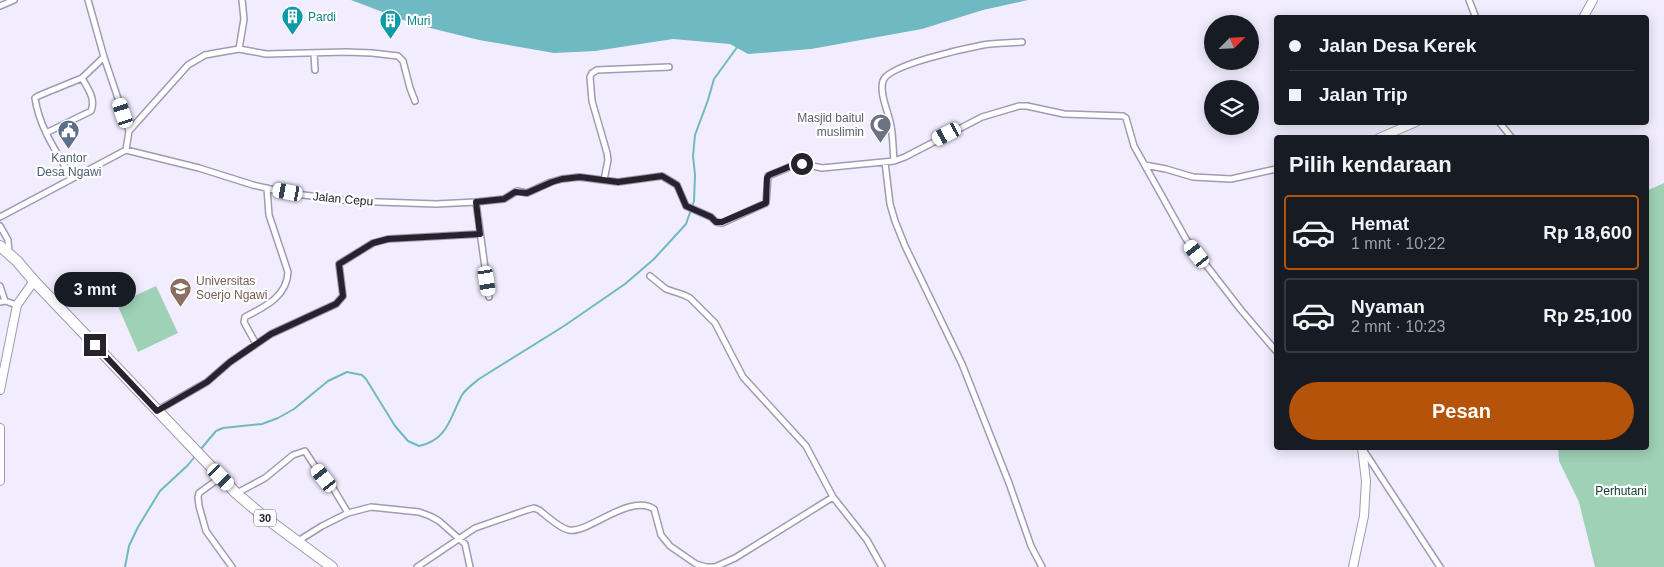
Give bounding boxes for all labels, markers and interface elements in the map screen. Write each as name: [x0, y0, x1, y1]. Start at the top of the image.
building icon: Pardi: [280, 5, 304, 36]
building icon: Muri: [379, 9, 403, 40]
place label: Pardi: [308, 10, 336, 24]
place label: Muri: [407, 14, 430, 28]
north arrow: [1204, 15, 1259, 70]
map controls: [1204, 15, 1259, 135]
text: Jalan Desa Kerek: [1319, 35, 1476, 56]
button: layers: [1204, 80, 1259, 135]
text: Jalan Trip: [1319, 84, 1408, 105]
car: [111, 96, 134, 130]
place label: Masjid baitul muslimin: [797, 111, 864, 139]
mosque icon: Masjid baitul muslimin: [868, 113, 892, 144]
public building icon: Kantor Desa Ngawi: [57, 119, 81, 150]
car: [930, 120, 963, 148]
place label: Kantor Desa Ngawi: [37, 151, 101, 179]
text: Pilih kendaraan: [1289, 152, 1452, 177]
route start: [791, 153, 813, 175]
car: [271, 182, 304, 202]
street label: Jalan Cepu: [312, 189, 374, 209]
icon: car: [1291, 210, 1336, 255]
text: Hemat: [1351, 213, 1409, 234]
text: Rp 18,600: [1543, 222, 1632, 243]
text: 1 mnt · 10:22: [1351, 235, 1445, 252]
car: [1181, 238, 1212, 270]
car: [477, 265, 496, 297]
callout: 3 mnt: [54, 272, 136, 308]
place label: Universitas Soerjo Ngawi: [196, 274, 267, 302]
school or university icon: Universitas Soerjo Ngawi: [168, 276, 192, 307]
text: 3 mnt: [74, 281, 116, 298]
icon: car: [1291, 293, 1336, 338]
text: Nyaman: [1351, 296, 1425, 317]
text: Rp 25,100: [1543, 305, 1632, 326]
text: 2 mnt · 10:23: [1351, 318, 1445, 335]
route end: [84, 334, 106, 356]
button: Pesan: [1289, 382, 1634, 440]
car: [205, 461, 236, 493]
car: [308, 462, 339, 494]
park label: Perhutani: [1595, 484, 1647, 498]
road number: 30: [254, 509, 276, 526]

